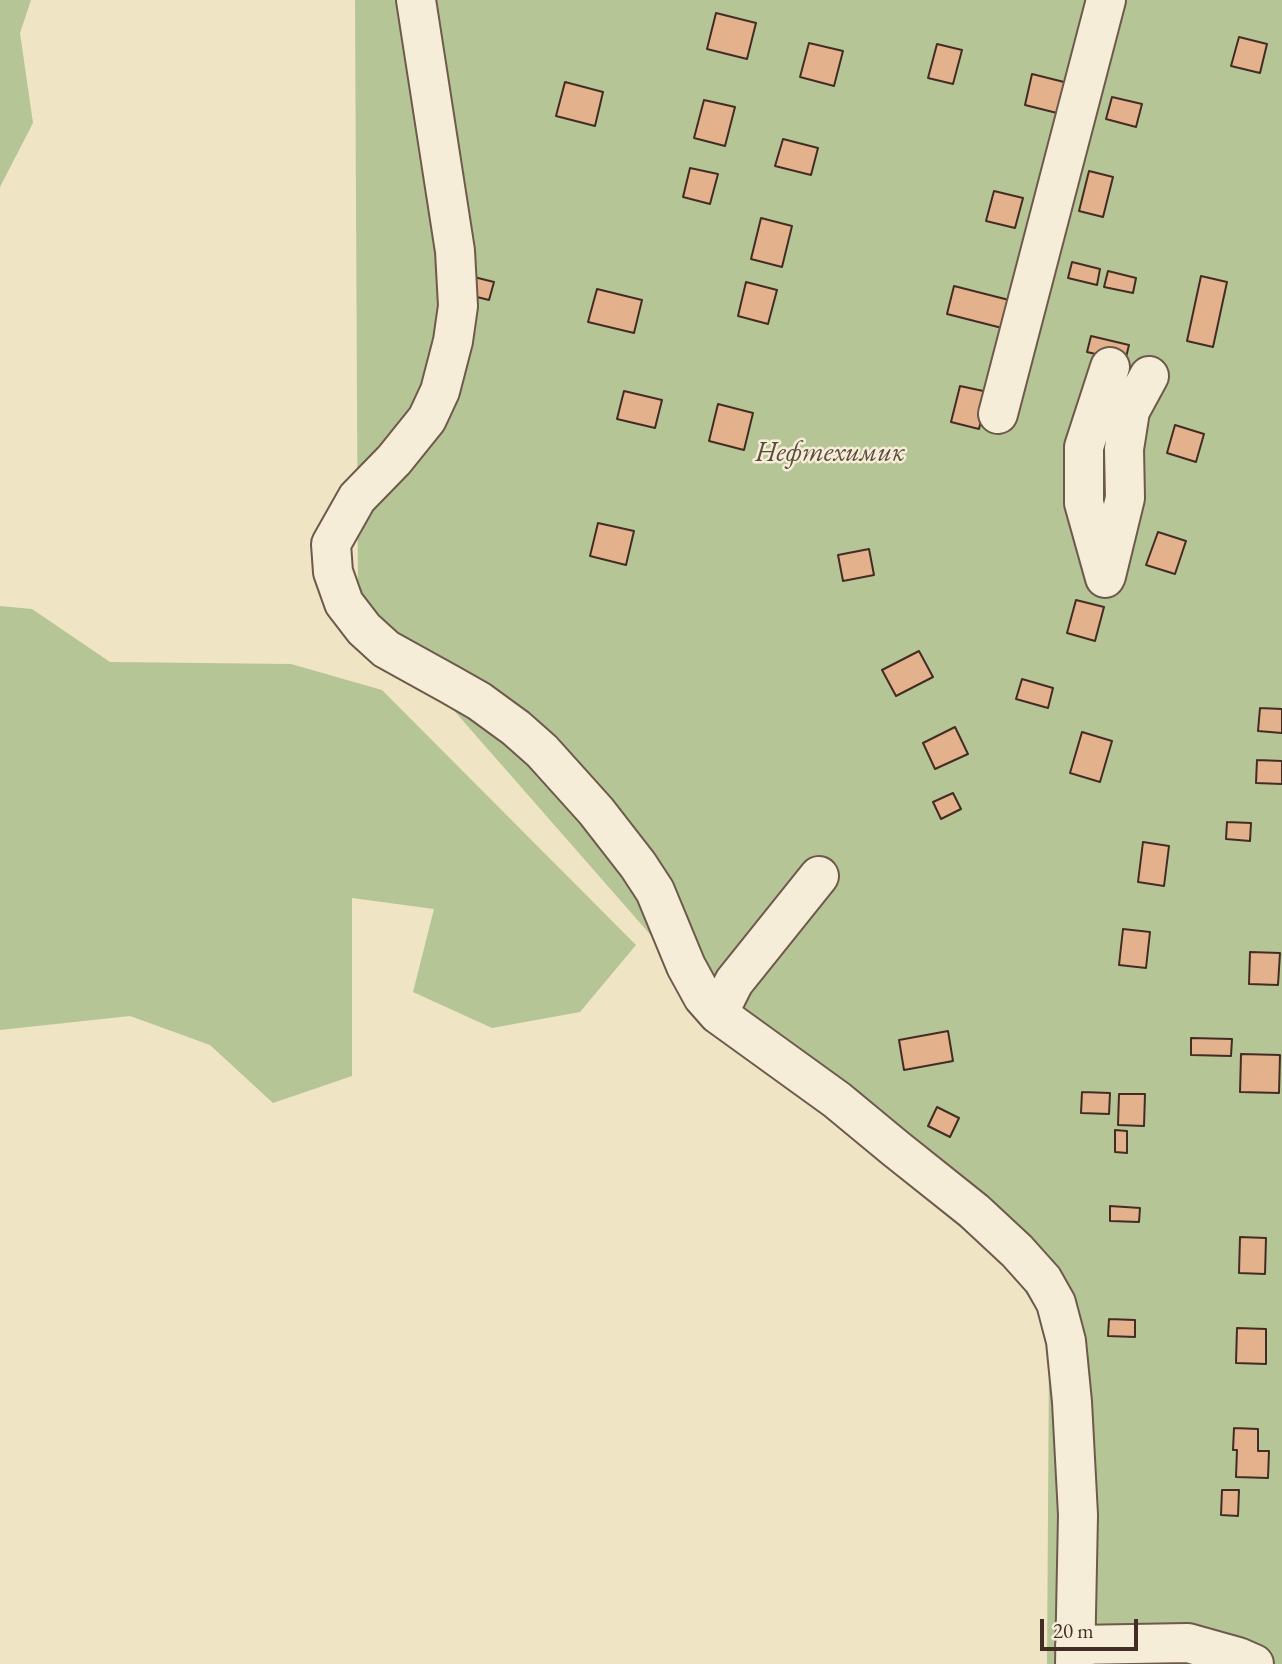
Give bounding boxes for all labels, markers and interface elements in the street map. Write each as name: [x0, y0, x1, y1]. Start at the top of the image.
park label: Нефтехимик: [755, 436, 905, 470]
scale bar: [1044, 1604, 1142, 1648]
text: 20 m: [1053, 1617, 1094, 1644]

